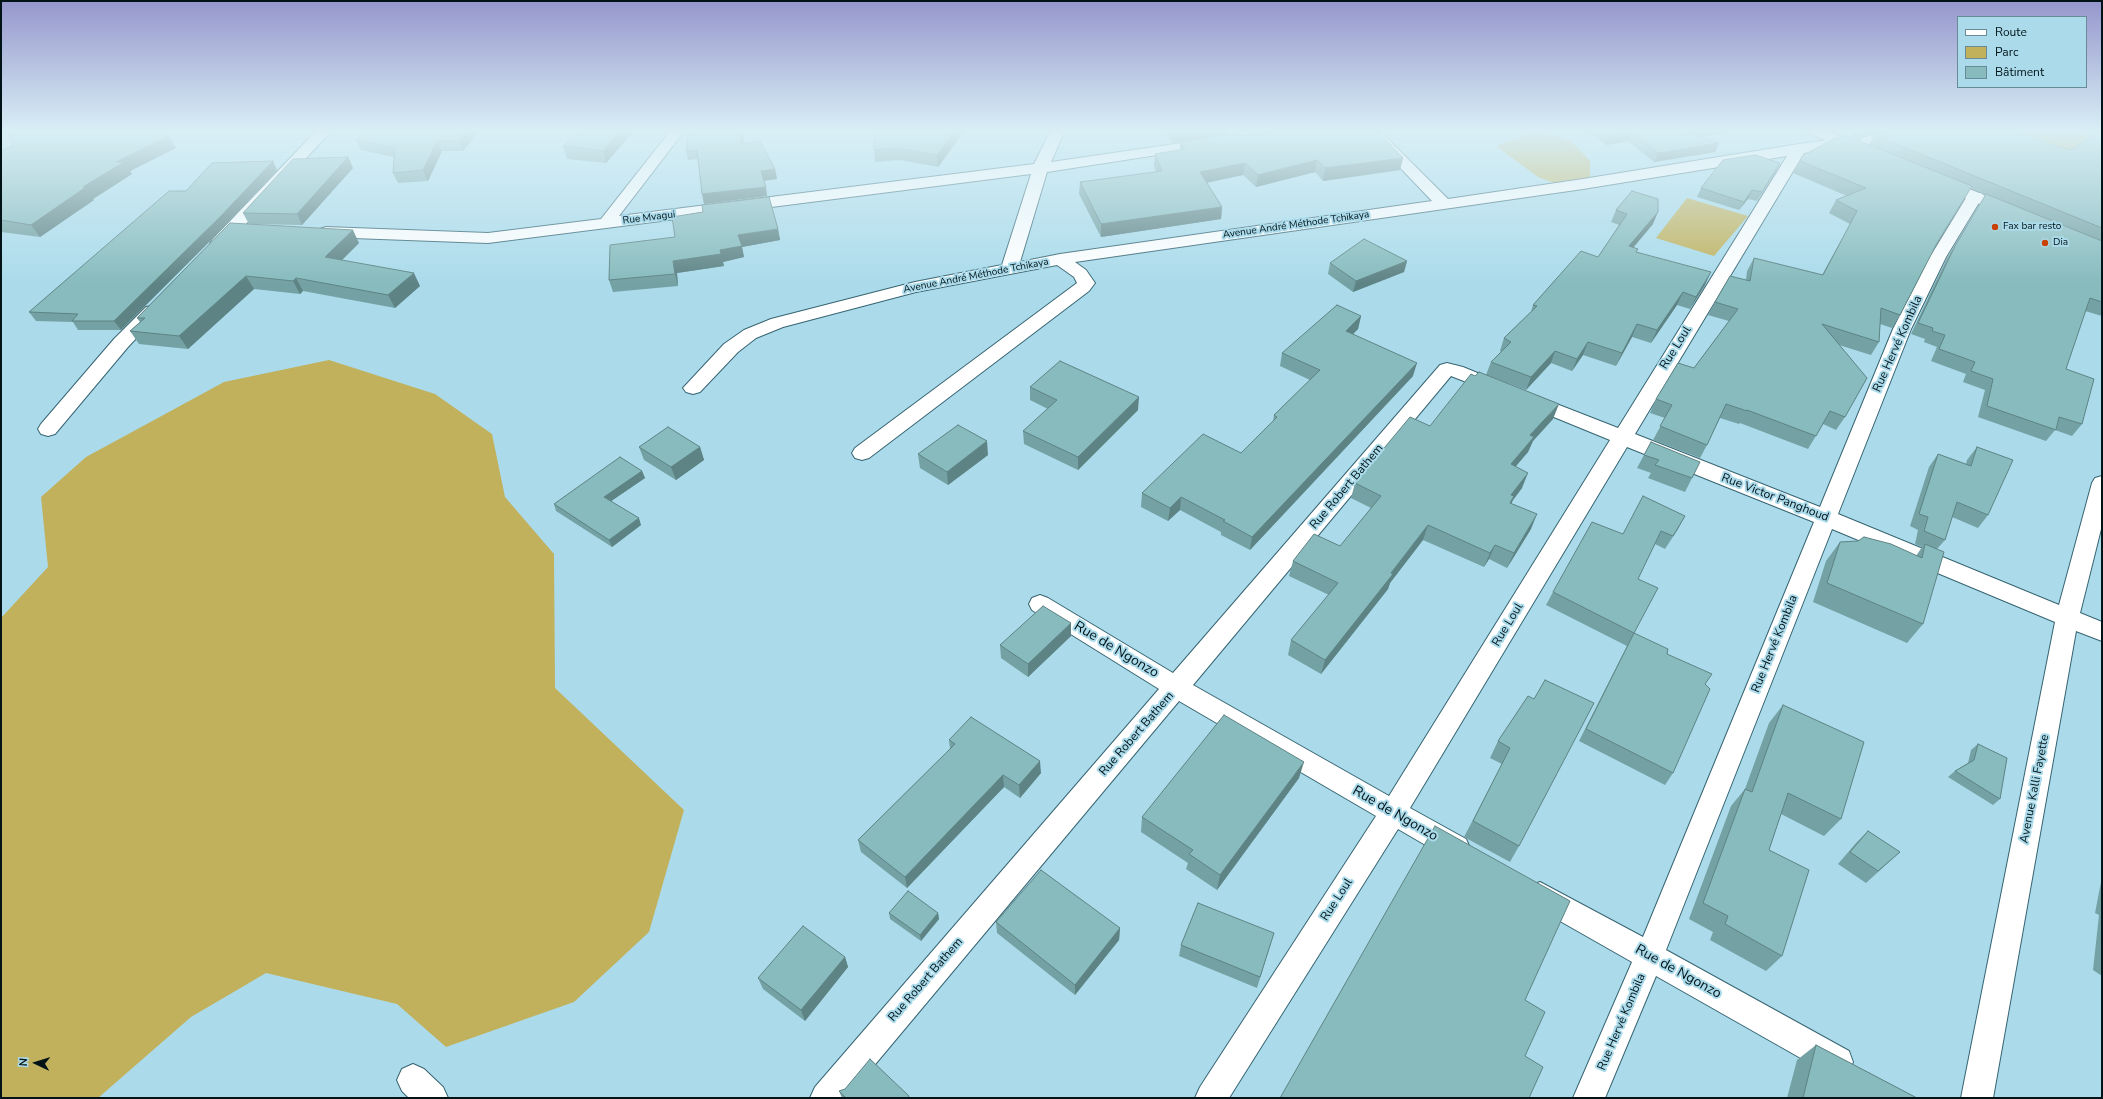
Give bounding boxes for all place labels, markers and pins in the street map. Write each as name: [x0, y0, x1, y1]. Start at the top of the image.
place label: Fax bar resto: [2003, 221, 2061, 233]
marker: Fax bar resto: [1990, 222, 2000, 232]
place label: Dia: [2053, 237, 2068, 249]
marker: Dia: [2040, 238, 2050, 248]

